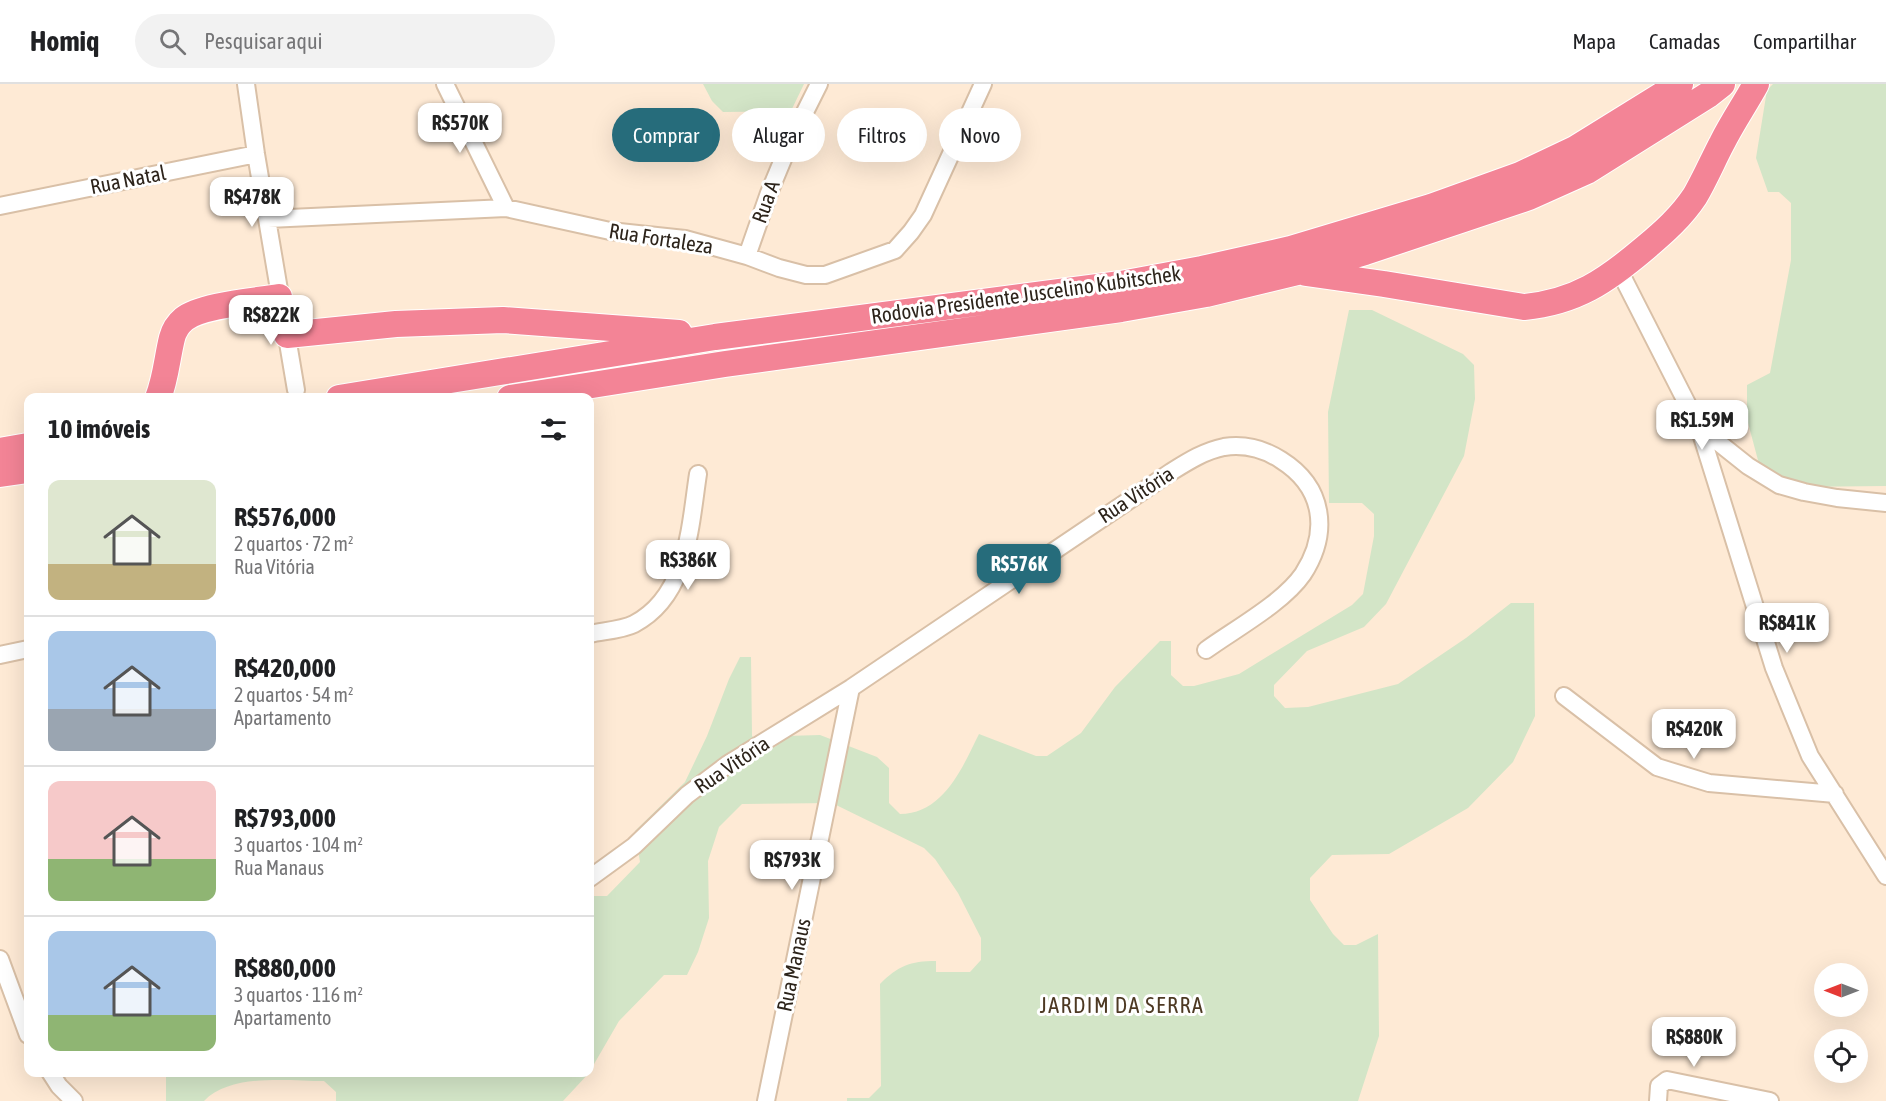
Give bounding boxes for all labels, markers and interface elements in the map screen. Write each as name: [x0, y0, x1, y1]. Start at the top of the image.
search box: [135, 14, 555, 68]
text: Homiq: [30, 25, 99, 57]
icon: search: [156, 25, 189, 58]
text: Pesquisar aqui: [204, 28, 323, 54]
text: Mapa: [1572, 29, 1616, 53]
text: Camadas: [1649, 29, 1720, 53]
text: Compartilhar: [1753, 29, 1856, 53]
pin: R$570K: [411, 103, 509, 154]
chip: Comprar: [612, 108, 720, 162]
chip: Alugar: [732, 108, 825, 162]
chip: Filtros: [837, 108, 927, 162]
chip: Novo: [939, 108, 1021, 162]
text: R$570K: [432, 111, 488, 134]
street label: Rua Natal: [88, 160, 168, 198]
street label: Rua A: [746, 176, 784, 226]
pin: R$478K: [203, 177, 301, 228]
text: R$478K: [224, 185, 280, 208]
street label: Rua Fortaleza: [607, 218, 715, 258]
street label: Rodovia Presidente Juscelino Kubitschek: [870, 260, 1182, 328]
pin: R$822K: [222, 295, 320, 346]
text: R$822K: [243, 303, 299, 326]
pin: R$1.59M: [1647, 400, 1757, 451]
text: R$1.59M: [1670, 408, 1734, 431]
icon: filters: [537, 413, 570, 446]
text: 10 imóveis: [48, 414, 150, 444]
street label: Rua Vitória: [1093, 461, 1178, 527]
text: R$576,000: [234, 502, 336, 532]
icon: home: [96, 504, 168, 576]
text: 2 quartos · 72 m²: [234, 532, 354, 555]
pin: R$386K: [639, 540, 737, 591]
pin: R$576K: [970, 544, 1068, 595]
text: R$386K: [660, 548, 716, 571]
text: R$576K: [991, 552, 1047, 575]
text: Rua Vitória: [234, 555, 315, 578]
pin: R$841K: [1738, 603, 1836, 654]
text: R$841K: [1759, 611, 1815, 634]
text: R$420,000: [234, 653, 336, 683]
icon: home: [96, 655, 168, 727]
text: 2 quartos · 54 m²: [234, 683, 354, 706]
text: Apartamento: [234, 706, 331, 729]
pin: R$420K: [1645, 709, 1743, 760]
text: R$420K: [1666, 717, 1722, 740]
street label: Rua Vitória: [690, 730, 773, 798]
text: R$793,000: [234, 803, 336, 833]
icon: home: [96, 805, 168, 877]
text: 3 quartos · 104 m²: [234, 833, 363, 856]
pin: R$793K: [743, 840, 841, 891]
text: R$793K: [764, 848, 820, 871]
text: Rua Manaus: [234, 856, 324, 879]
street label: Rua Manaus: [771, 916, 815, 1014]
text: R$880,000: [234, 953, 336, 983]
icon: home: [96, 955, 168, 1027]
north arrow: [1814, 963, 1868, 1017]
map controls: [1814, 963, 1868, 1083]
text: 3 quartos · 116 m²: [234, 983, 363, 1006]
district label: JARDIM DA SERRA: [1040, 992, 1204, 1018]
text: Apartamento: [234, 1006, 331, 1029]
pin: R$880K: [1645, 1017, 1743, 1068]
text: R$880K: [1666, 1025, 1722, 1048]
button: locate: [1814, 1029, 1868, 1083]

